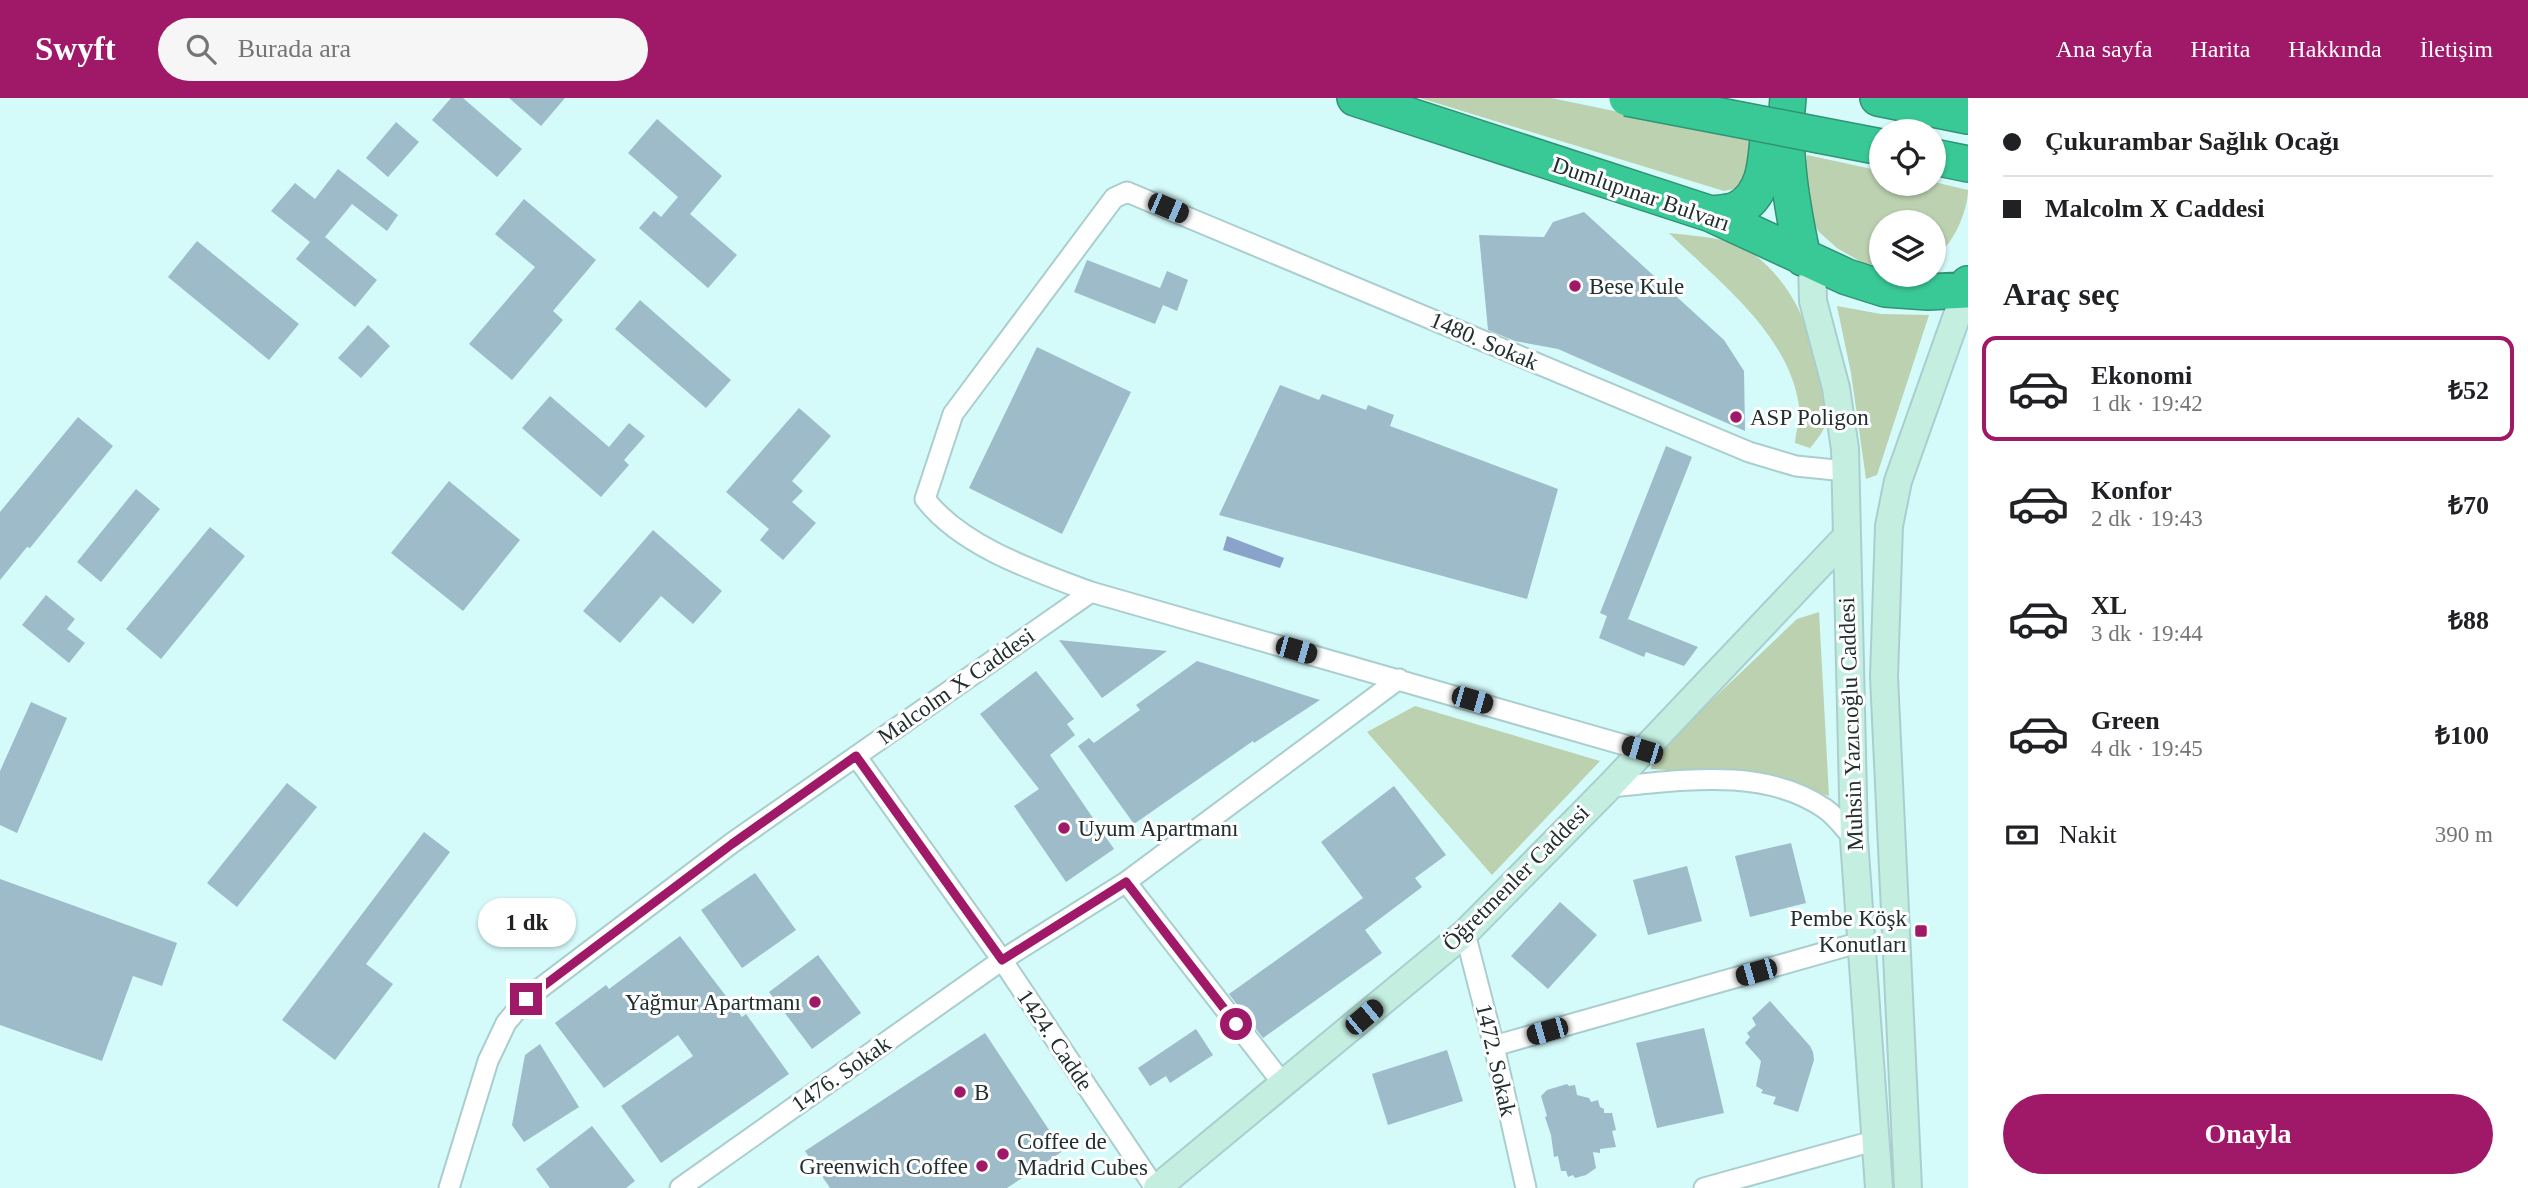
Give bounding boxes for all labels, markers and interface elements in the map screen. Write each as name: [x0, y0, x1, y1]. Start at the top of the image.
search box: [158, 18, 648, 81]
icon: search: [182, 30, 220, 68]
text: Swyft: [35, 31, 116, 67]
text: Burada ara: [238, 34, 351, 63]
text: Ana sayfa: [2056, 36, 2152, 62]
text: Harita: [2190, 36, 2250, 62]
text: Hakkında: [2288, 36, 2382, 62]
text: İletişim: [2420, 36, 2493, 62]
map controls: [1869, 119, 1946, 287]
button: locate: [1869, 119, 1946, 196]
text: Çukurambar Sağlık Ocağı: [2045, 127, 2339, 156]
street label: Dumlupınar Bulvarı: [1549, 152, 1733, 236]
car: [1145, 190, 1192, 226]
text: Malcolm X Caddesi: [2045, 194, 2265, 223]
button: layers: [1869, 210, 1946, 287]
place label: Bese Kule: [1589, 274, 1684, 299]
text: Araç seç: [2003, 276, 2119, 312]
marker: Bese Kule: [1567, 278, 1583, 294]
street label: 1480. Sokak: [1426, 307, 1542, 375]
icon: car: [2007, 357, 2070, 420]
text: Ekonomi: [2091, 361, 2192, 390]
text: ₺52: [2448, 376, 2489, 405]
text: 1 dk · 19:42: [2091, 391, 2203, 416]
place label: ASP Poligon: [1750, 405, 1869, 430]
marker: ASP Poligon: [1728, 409, 1744, 425]
icon: car: [2007, 472, 2070, 535]
text: Konfor: [2091, 476, 2172, 505]
text: ₺70: [2448, 491, 2489, 520]
text: 2 dk · 19:43: [2091, 506, 2203, 531]
icon: car: [2007, 587, 2070, 650]
text: XL: [2091, 591, 2127, 620]
street label: Muhsin Yazıcıoğlu Caddesi: [1834, 597, 1868, 851]
text: ₺88: [2448, 606, 2489, 635]
text: 3 dk · 19:44: [2091, 621, 2203, 646]
street label: Malcolm X Caddesi: [873, 623, 1039, 749]
car: [1273, 634, 1320, 666]
car: [1449, 684, 1496, 716]
icon: car: [2007, 702, 2070, 765]
text: Green: [2091, 706, 2160, 735]
text: ₺100: [2435, 721, 2489, 750]
car: [1619, 734, 1666, 766]
text: 4 dk · 19:45: [2091, 736, 2203, 761]
street label: Öğretmenler Caddesi: [1438, 800, 1594, 956]
place label: Uyum Apartmanı: [1078, 816, 1238, 841]
icon: cash: [2003, 816, 2041, 854]
marker: Uyum Apartmanı: [1056, 820, 1072, 836]
text: Nakit: [2059, 820, 2117, 849]
text: 390 m: [2435, 822, 2493, 847]
callout: 1 dk: [477, 898, 575, 946]
place label: Pembe Köşk Konutları: [1790, 906, 1907, 957]
text: 1 dk: [506, 910, 548, 935]
marker: Pembe Köşk Konutları: [1913, 923, 1929, 939]
car: [1733, 956, 1780, 988]
route end: [510, 983, 542, 1015]
street label: 1424. Cadde: [1012, 985, 1098, 1095]
place label: Yağmur Apartmanı: [625, 990, 801, 1015]
marker: Yağmur Apartmanı: [807, 994, 823, 1010]
car: [1342, 995, 1387, 1039]
street label: 1472. Sokak: [1471, 1001, 1521, 1119]
route start: [1220, 1008, 1252, 1040]
car: [1524, 1015, 1571, 1047]
street label: 1476. Sokak: [787, 1030, 896, 1117]
place label: B: [974, 1080, 989, 1105]
marker: B: [952, 1084, 968, 1100]
button: Onayla: [2003, 1094, 2493, 1174]
place label: Coffee de Madrid Cubes: [1017, 1129, 1148, 1180]
marker: Coffee de Madrid Cubes: [995, 1146, 1011, 1162]
place label: Greenwich Coffee: [799, 1154, 968, 1179]
marker: Greenwich Coffee: [974, 1158, 990, 1174]

